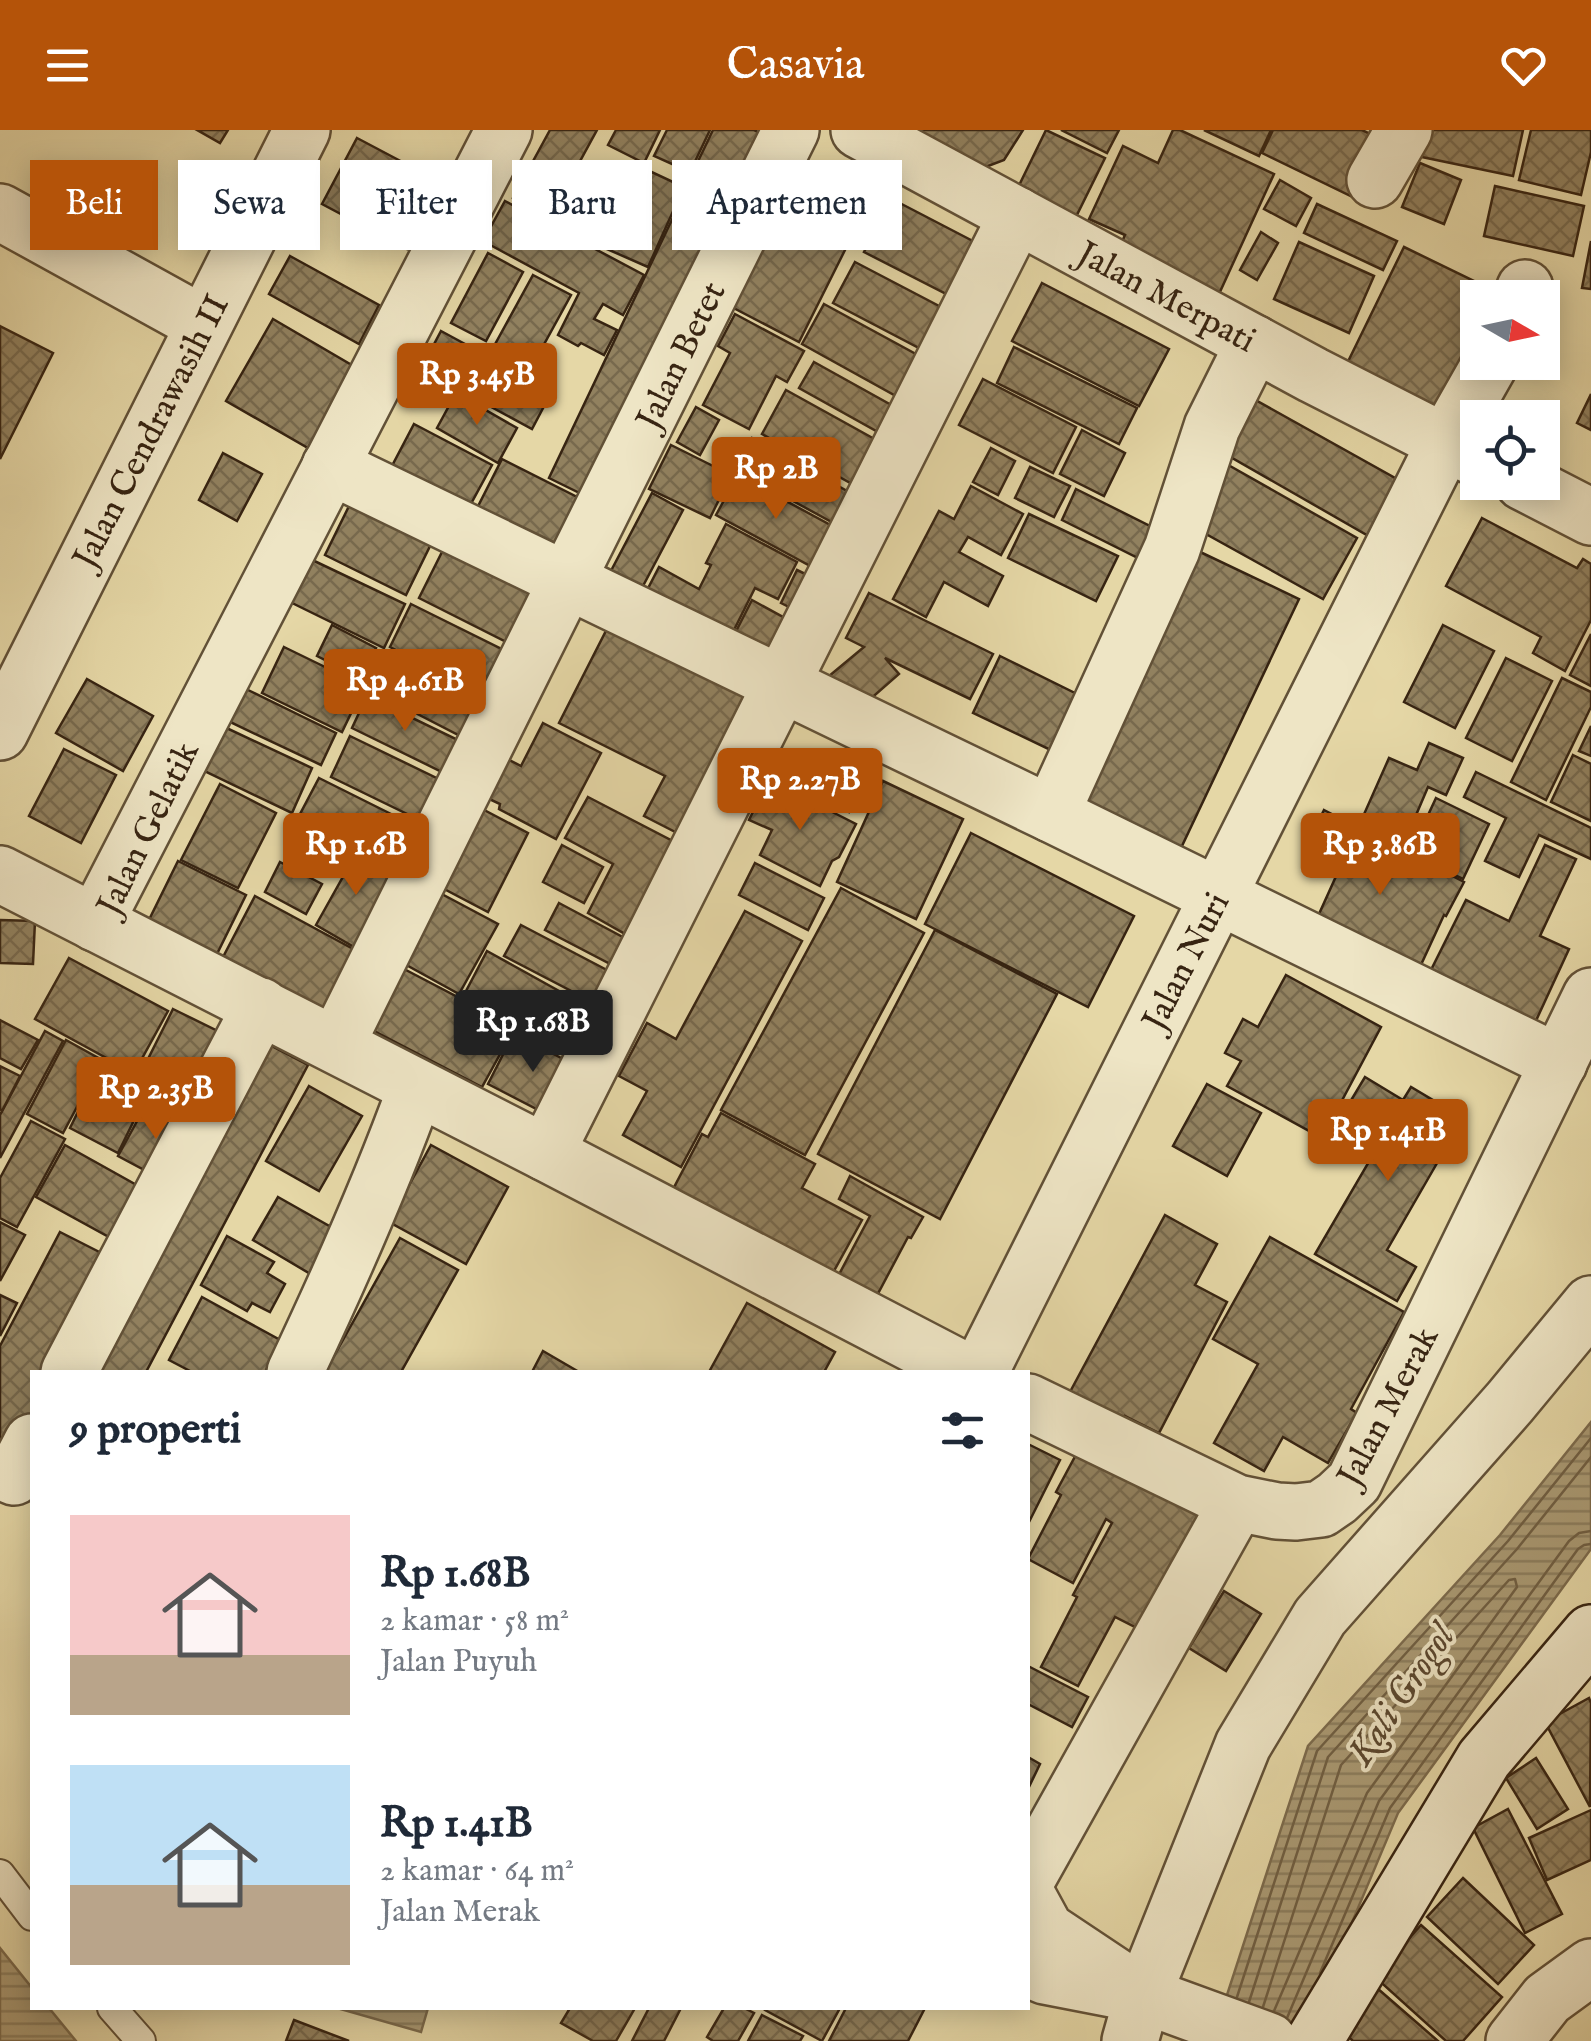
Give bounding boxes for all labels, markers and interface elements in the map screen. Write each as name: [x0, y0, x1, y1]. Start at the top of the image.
text: Casavia: [727, 37, 864, 94]
icon: menu: [40, 38, 95, 93]
icon: heart: [1496, 38, 1551, 93]
chip: Beli: [30, 160, 158, 250]
chip: Sewa: [178, 160, 320, 250]
chip: Filter: [340, 160, 492, 250]
chip: Baru: [512, 160, 652, 250]
chip: Apartemen: [672, 160, 902, 250]
street label: Jalan Merpati: [1065, 230, 1263, 364]
street label: Jalan Betet: [625, 275, 737, 441]
north arrow: [1460, 280, 1560, 380]
map controls: [1460, 280, 1560, 500]
street label: Jalan Cendrawasih II: [62, 288, 241, 580]
pin: Rp 3.45B: [374, 343, 580, 428]
text: Rp 3.45B: [419, 355, 535, 396]
button: locate: [1460, 400, 1560, 500]
pin: Rp 2B: [706, 437, 846, 522]
text: Rp 2B: [734, 449, 818, 490]
pin: Rp 4.61B: [302, 649, 508, 734]
text: Rp 4.61B: [346, 661, 464, 702]
street label: Jalan Gelatik: [86, 734, 211, 927]
pin: Rp 2.27B: [697, 748, 903, 833]
text: Rp 2.27B: [739, 760, 861, 801]
pin: Rp 1.6B: [264, 813, 448, 898]
pin: Rp 3.86B: [1277, 813, 1483, 898]
text: Rp 1.6B: [305, 825, 407, 866]
text: Rp 3.86B: [1323, 825, 1437, 866]
street label: Jalan Nuri: [1131, 885, 1241, 1042]
pin: Rp 1.68B: [430, 990, 636, 1075]
text: Rp 1.68B: [476, 1002, 590, 1043]
pin: Rp 2.35B: [53, 1057, 259, 1142]
text: Rp 2.35B: [98, 1069, 214, 1110]
pin: Rp 1.41B: [1285, 1099, 1491, 1184]
text: Rp 1.41B: [1330, 1111, 1446, 1152]
street label: Jalan Merak: [1326, 1319, 1450, 1498]
icon: filters: [935, 1403, 990, 1458]
text: 9 properti: [70, 1404, 241, 1457]
text: Rp 1.68B: [380, 1548, 530, 1601]
icon: home: [150, 1555, 270, 1675]
text: 2 kamar · 58 m²: [380, 1601, 569, 1642]
water label: Kali Grogol: [1337, 1613, 1469, 1777]
text: Jalan Puyuh: [380, 1642, 537, 1683]
text: Rp 1.41B: [380, 1798, 533, 1851]
icon: home: [150, 1805, 270, 1925]
text: 2 kamar · 64 m²: [380, 1851, 574, 1892]
text: Jalan Merak: [380, 1892, 540, 1933]

